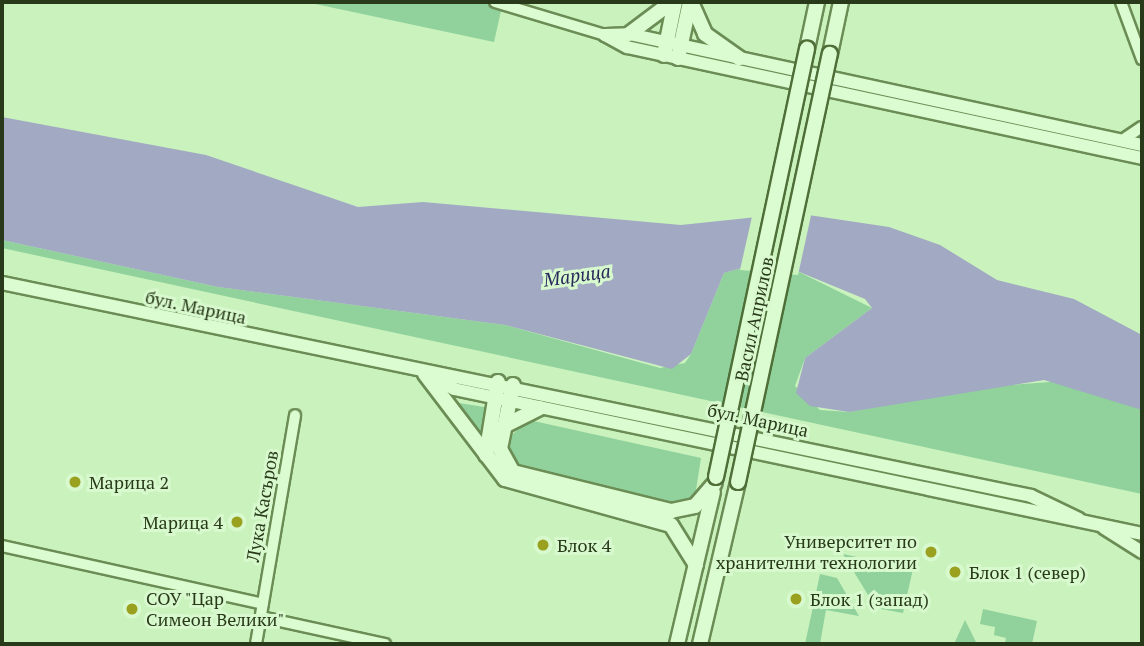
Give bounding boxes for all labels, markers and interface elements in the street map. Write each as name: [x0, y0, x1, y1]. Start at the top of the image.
street label: Васил Априлов: [730, 254, 778, 384]
water label: Марица: [542, 259, 612, 291]
street label: бул. Марица: [143, 286, 249, 328]
street label: бул. Марица: [705, 399, 811, 441]
street label: Лука Касъров: [242, 449, 282, 563]
place label: Марица 2: [89, 471, 169, 493]
marker: Марица 2: [67, 474, 83, 490]
place label: Марица 4: [143, 511, 223, 533]
marker: Марица 4: [229, 514, 245, 530]
place label: Университет по хранителни технологии: [715, 531, 917, 574]
place label: Блок 4: [557, 534, 611, 556]
marker: Блок 4: [535, 537, 551, 553]
marker: Университет по хранителни технологии: [923, 544, 939, 560]
place label: Блок 1 (север): [969, 561, 1086, 583]
marker: Блок 1 (север): [947, 564, 963, 580]
place label: СОУ "Цар Симеон Велики": [146, 588, 284, 630]
place label: Блок 1 (запад): [810, 588, 929, 610]
marker: Блок 1 (запад): [788, 591, 804, 607]
marker: СОУ "Цар Симеон Велики": [124, 601, 140, 617]

